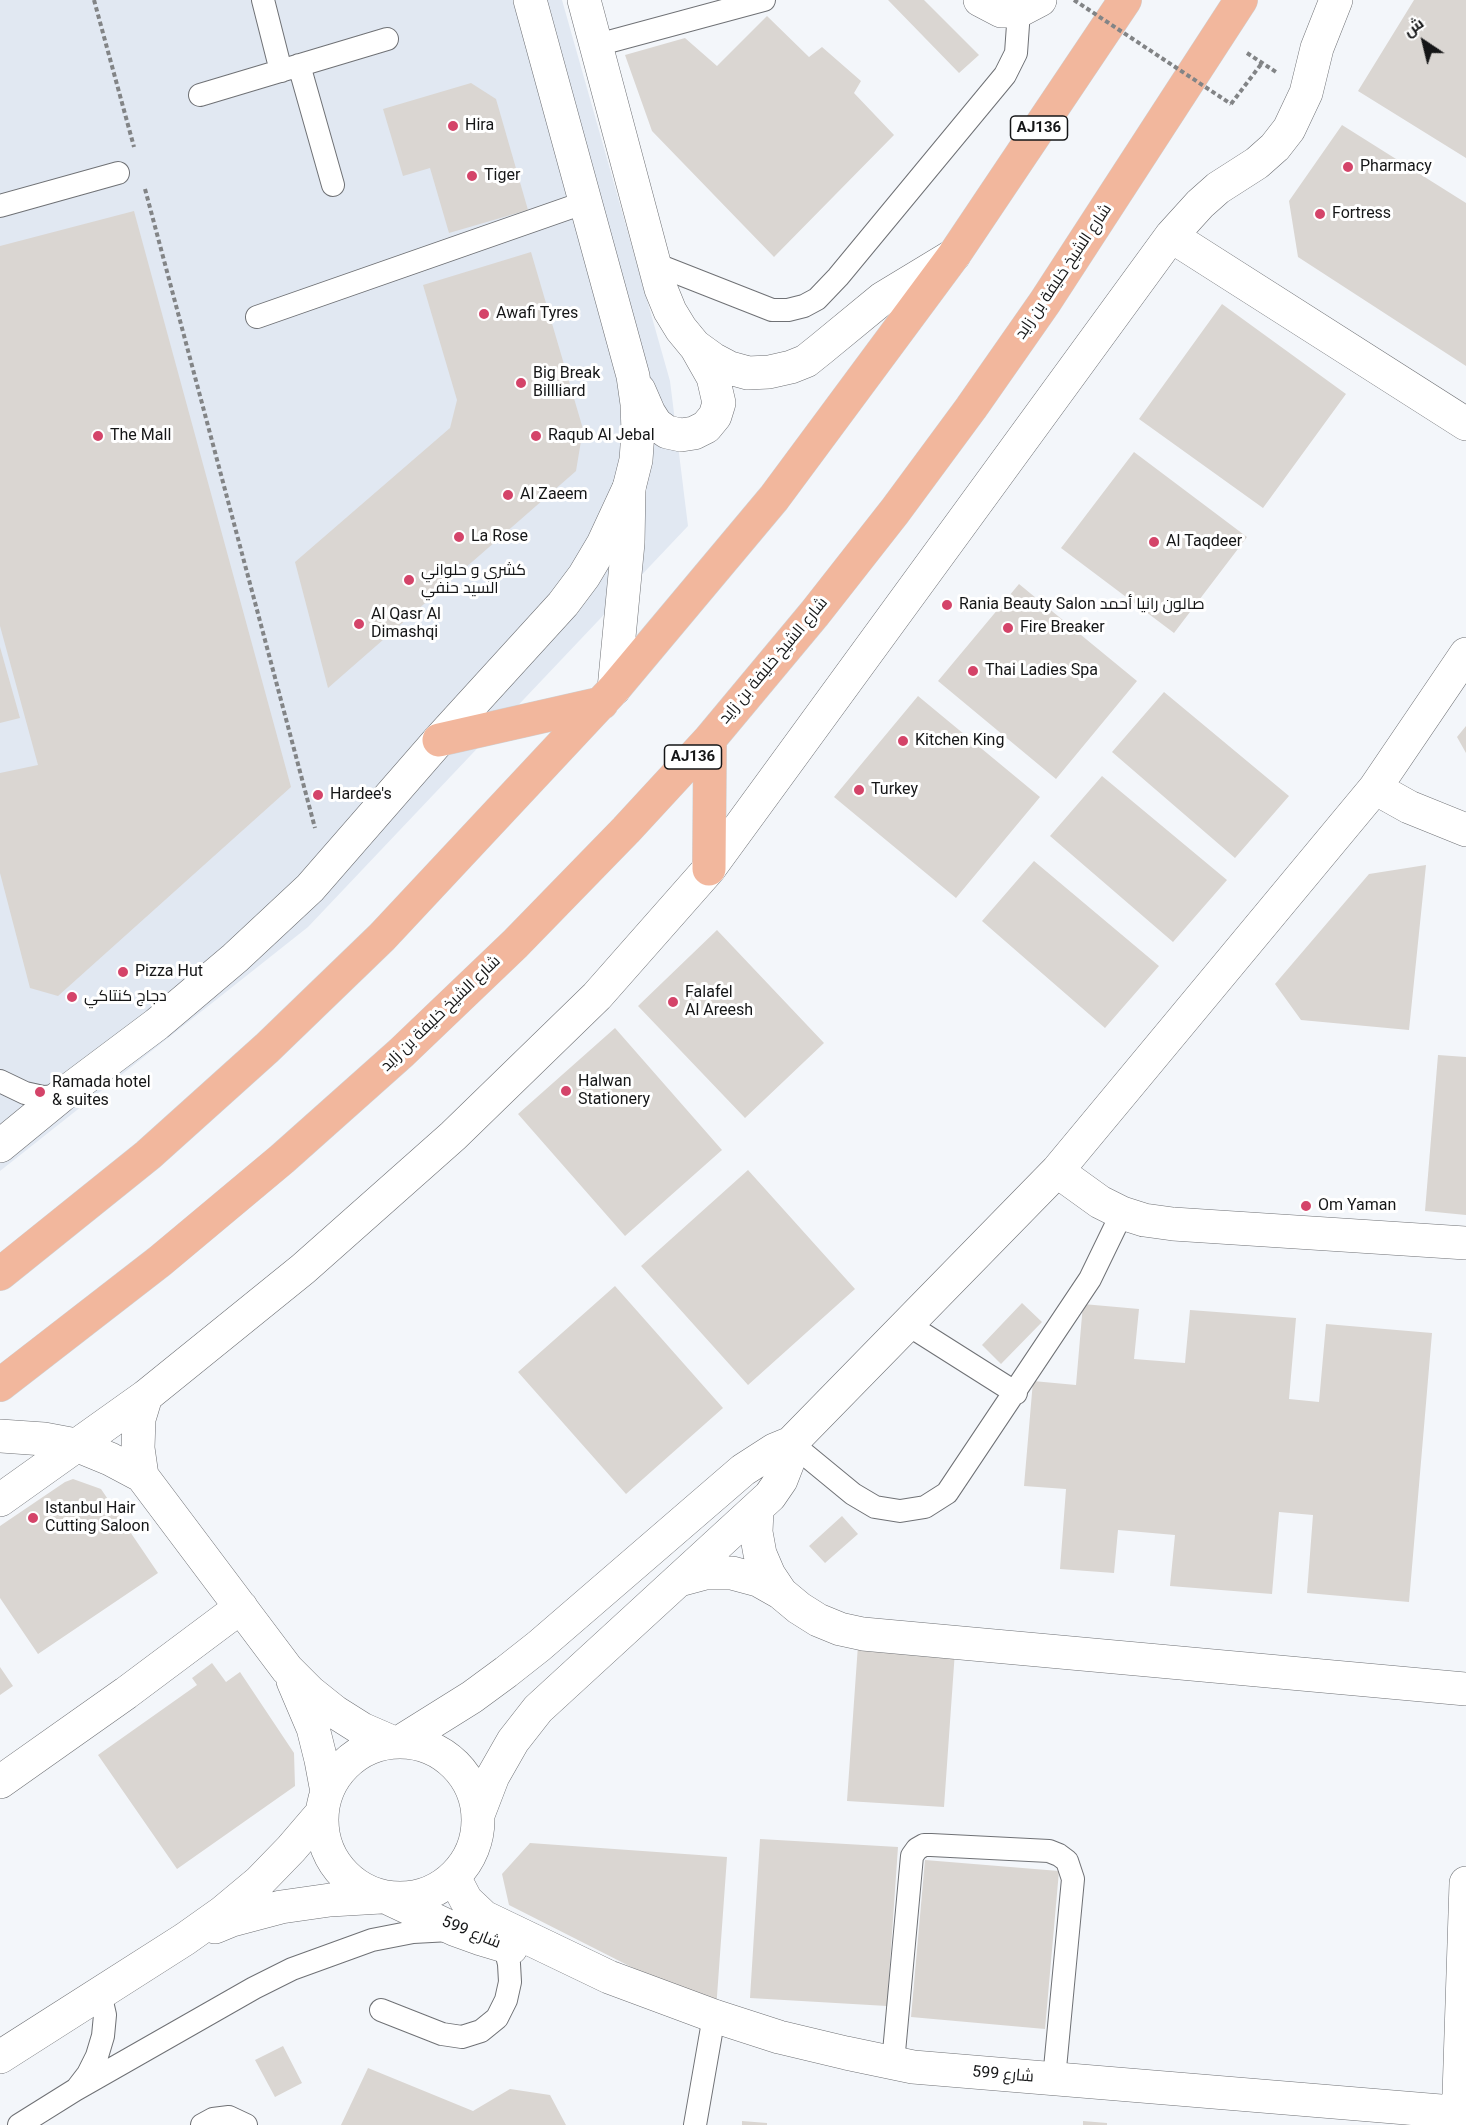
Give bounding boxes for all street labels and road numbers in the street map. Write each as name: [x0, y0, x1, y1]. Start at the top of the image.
road number: AJ136: [1010, 116, 1068, 140]
street label: شارع الشيخ خليفة بن زايد: [1012, 201, 1116, 343]
street label: شارع الشيخ خليفة بن زايد: [716, 594, 832, 728]
road number: AJ136: [664, 745, 722, 769]
street label: شارع الشيخ خليفة بن زايد: [377, 952, 505, 1076]
street label: شارع 599: [439, 1912, 503, 1954]
street label: شارع 599: [971, 2063, 1035, 2087]

